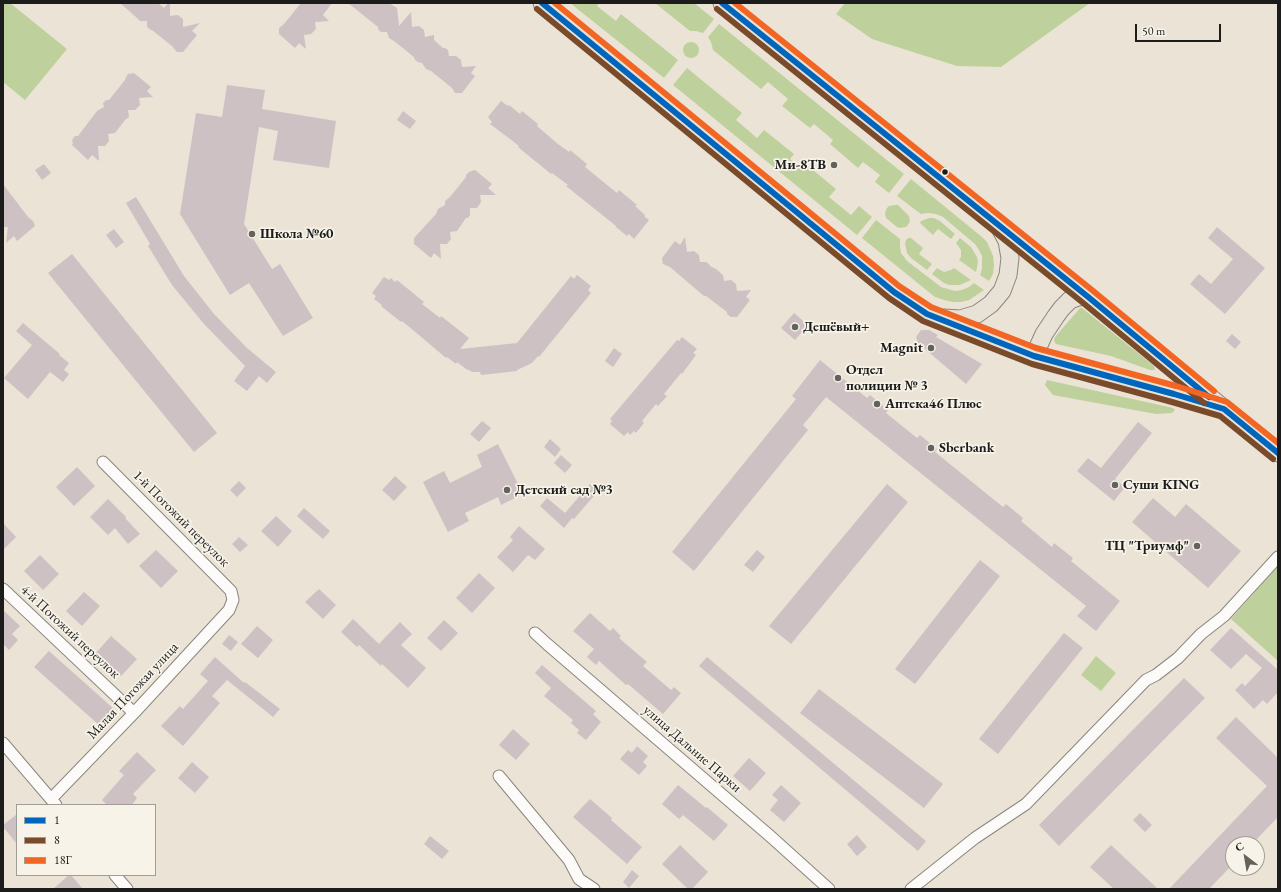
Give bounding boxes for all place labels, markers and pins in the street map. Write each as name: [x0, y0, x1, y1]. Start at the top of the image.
place label: Ми-8ТВ: [775, 157, 826, 173]
marker: Ми-8ТВ: [829, 160, 839, 170]
unlabelled marker: [940, 167, 950, 177]
place label: Школа №60: [260, 226, 333, 242]
marker: Школа №60: [247, 229, 257, 239]
place label: Дешёвый+: [803, 319, 870, 335]
marker: Дешёвый+: [790, 322, 800, 332]
place label: Magnit: [880, 340, 923, 356]
marker: Magnit: [926, 343, 936, 353]
place label: Отдел полиции № 3: [846, 362, 928, 394]
marker: Отдел полиции № 3: [833, 373, 843, 383]
place label: Аптека46 Плюс: [885, 396, 982, 412]
marker: Аптека46 Плюс: [872, 399, 882, 409]
place label: Sberbank: [939, 440, 994, 456]
marker: Sberbank: [926, 443, 936, 453]
place label: Суши KING: [1123, 477, 1199, 493]
marker: Суши KING: [1110, 480, 1120, 490]
place label: Детский сад №3: [515, 482, 613, 498]
marker: Детский сад №3: [502, 485, 512, 495]
place label: ТЦ "Триумф": [1104, 538, 1189, 554]
marker: ТЦ "Триумф": [1192, 541, 1202, 551]

